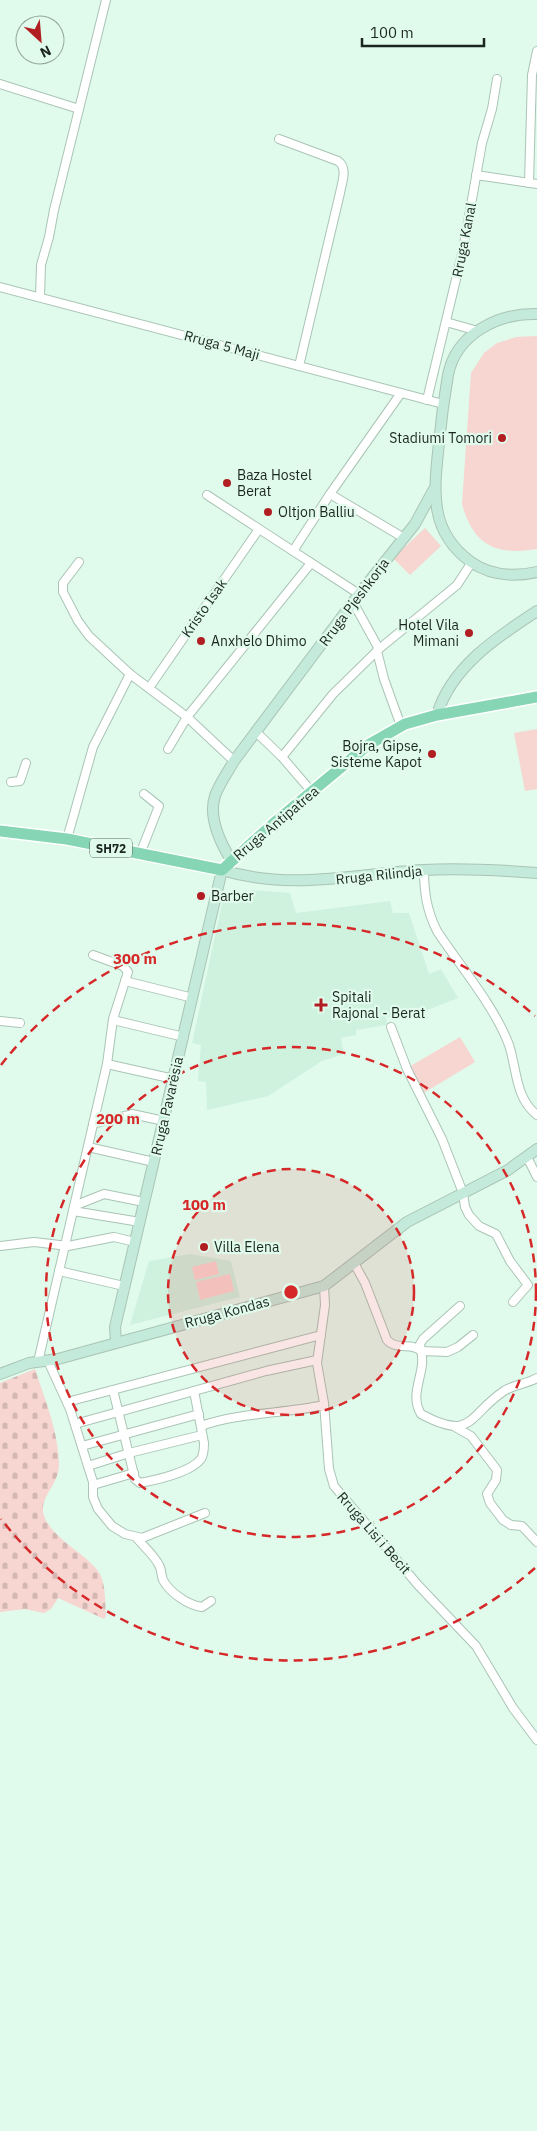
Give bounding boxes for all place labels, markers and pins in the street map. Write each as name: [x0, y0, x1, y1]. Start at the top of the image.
place label: Stadiumi Tomori: [389, 429, 492, 447]
marker: Stadiumi Tomori: [496, 432, 508, 444]
place label: Baza Hostel Berat: [237, 466, 312, 500]
marker: Baza Hostel Berat: [221, 477, 233, 489]
place label: Oltjon Balliu: [278, 503, 355, 521]
marker: Oltjon Balliu: [262, 506, 274, 518]
place label: Hotel Vila Mimani: [398, 616, 460, 650]
marker: Hotel Vila Mimani: [463, 627, 475, 639]
place label: Anxhelo Dhimo: [211, 632, 307, 650]
marker: Anxhelo Dhimo: [195, 635, 207, 647]
place label: Bojra, Gipse, Sisteme Kapot: [331, 737, 422, 771]
marker: Bojra, Gipse, Sisteme Kapot: [426, 748, 438, 760]
place label: Barber: [211, 887, 254, 905]
marker: Barber: [195, 890, 207, 902]
place label: Spitali Rajonal - Berat: [332, 988, 425, 1022]
marker: Spitali Rajonal - Berat: [314, 998, 328, 1012]
place label: Villa Elena: [214, 1238, 280, 1256]
marker: Villa Elena: [198, 1241, 210, 1253]
centre of rings: [282, 1283, 300, 1301]

